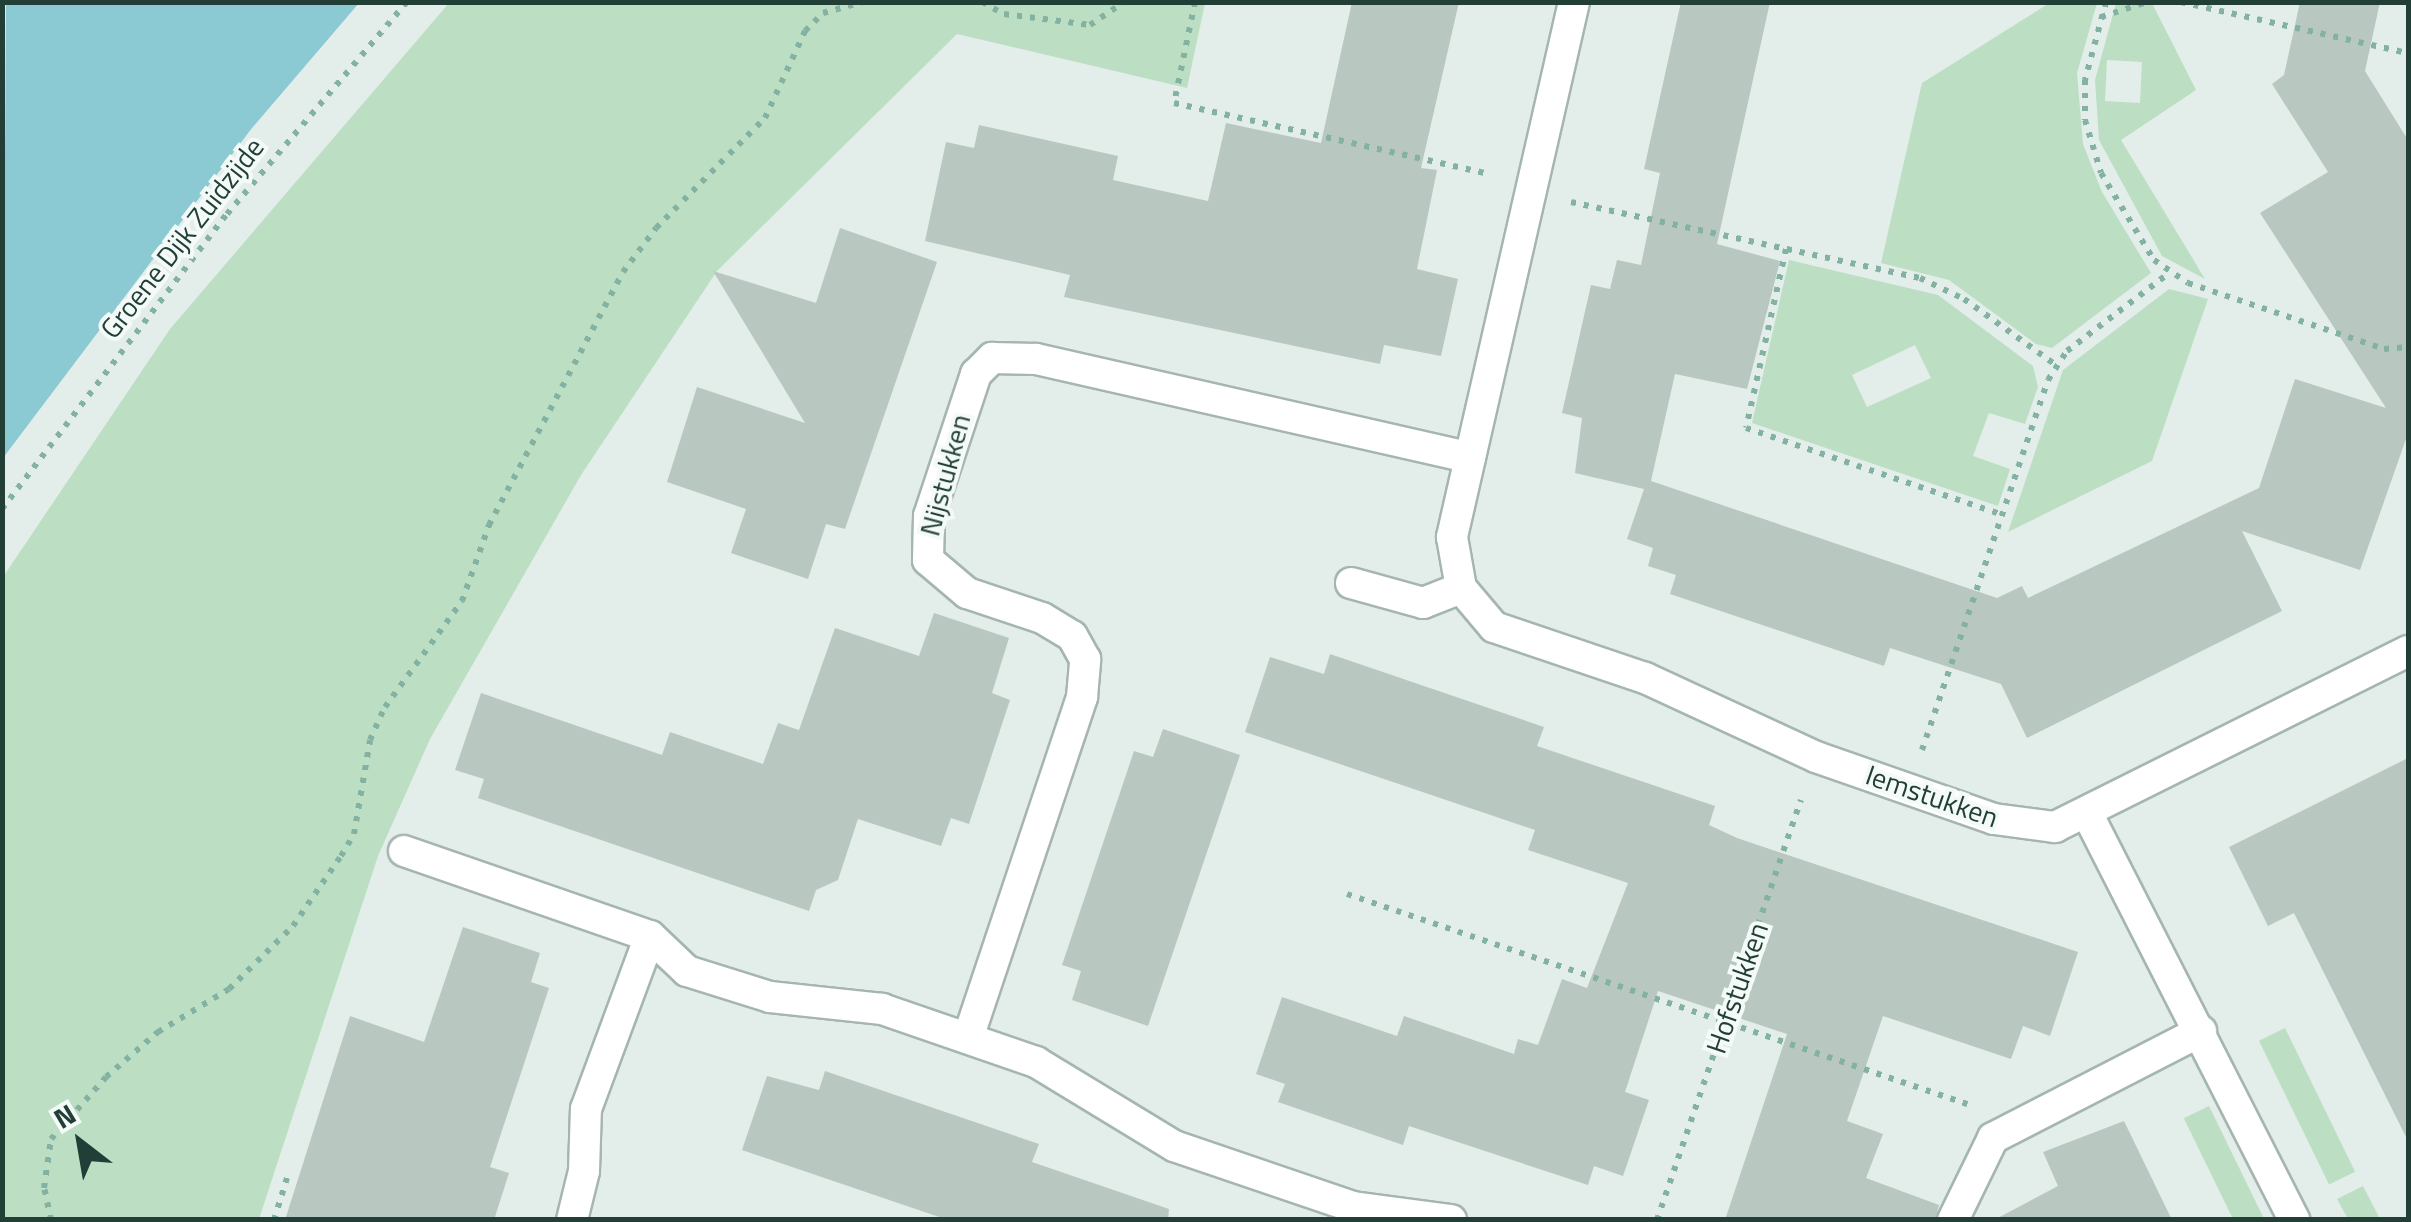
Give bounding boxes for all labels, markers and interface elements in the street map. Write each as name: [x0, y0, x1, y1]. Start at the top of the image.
street label: Groene Dijk Zuidzijde: [93, 131, 271, 345]
street label: Nijstukken: [913, 411, 977, 539]
street label: Iemstukken: [1861, 758, 2003, 834]
street label: Hofstukken: [1699, 918, 1775, 1058]
north arrow: [30, 1092, 130, 1192]
text: N: [45, 1092, 84, 1139]

